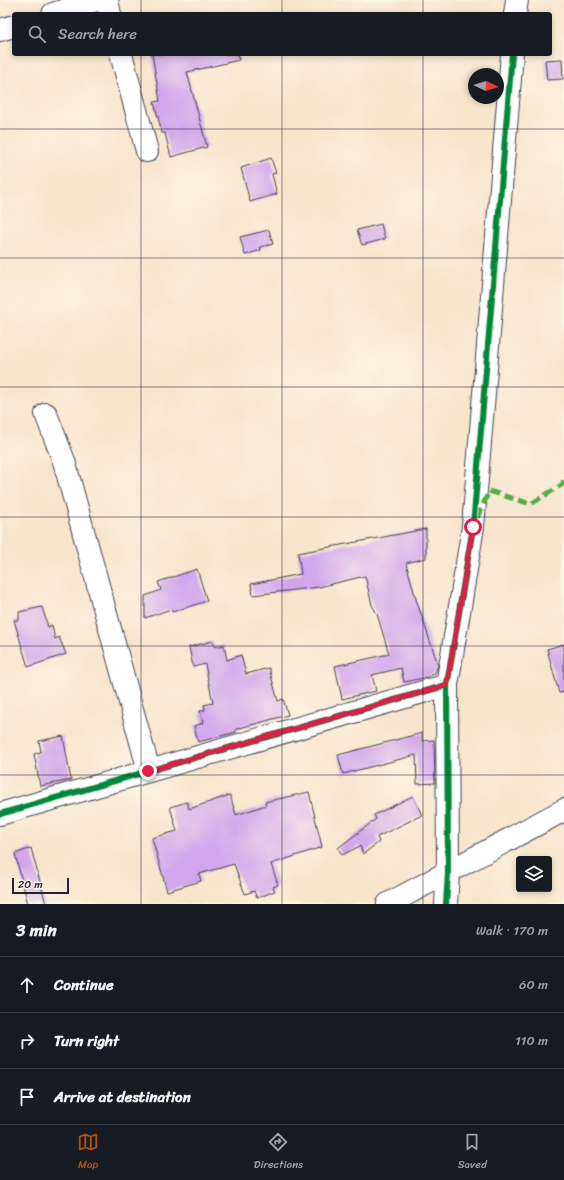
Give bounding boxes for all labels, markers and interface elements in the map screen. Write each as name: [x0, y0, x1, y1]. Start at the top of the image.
search box: [12, 12, 552, 56]
text: Search here: [58, 21, 137, 47]
icon: search: [26, 23, 48, 45]
north arrow: [468, 68, 504, 104]
route start: [464, 518, 482, 536]
route end: [139, 762, 157, 780]
map controls: [516, 856, 552, 892]
button: layers: [516, 856, 552, 892]
text: 20 m: [18, 875, 43, 894]
scale bar: [12, 876, 69, 895]
text: 3 min: [16, 915, 57, 945]
text: Walk · 170 m: [476, 919, 548, 942]
text: Continue: [54, 972, 114, 998]
text: 60 m: [519, 973, 548, 996]
icon: ahead: [16, 974, 38, 996]
text: Turn right: [54, 1028, 119, 1054]
text: 110 m: [515, 1029, 548, 1052]
icon: right: [16, 1030, 38, 1052]
text: Arrive at destination: [54, 1084, 191, 1110]
icon: arrive: [16, 1086, 38, 1108]
tab: Map: [77, 1131, 99, 1174]
tab: Directions: [254, 1131, 303, 1174]
tab: Saved: [458, 1131, 487, 1174]

